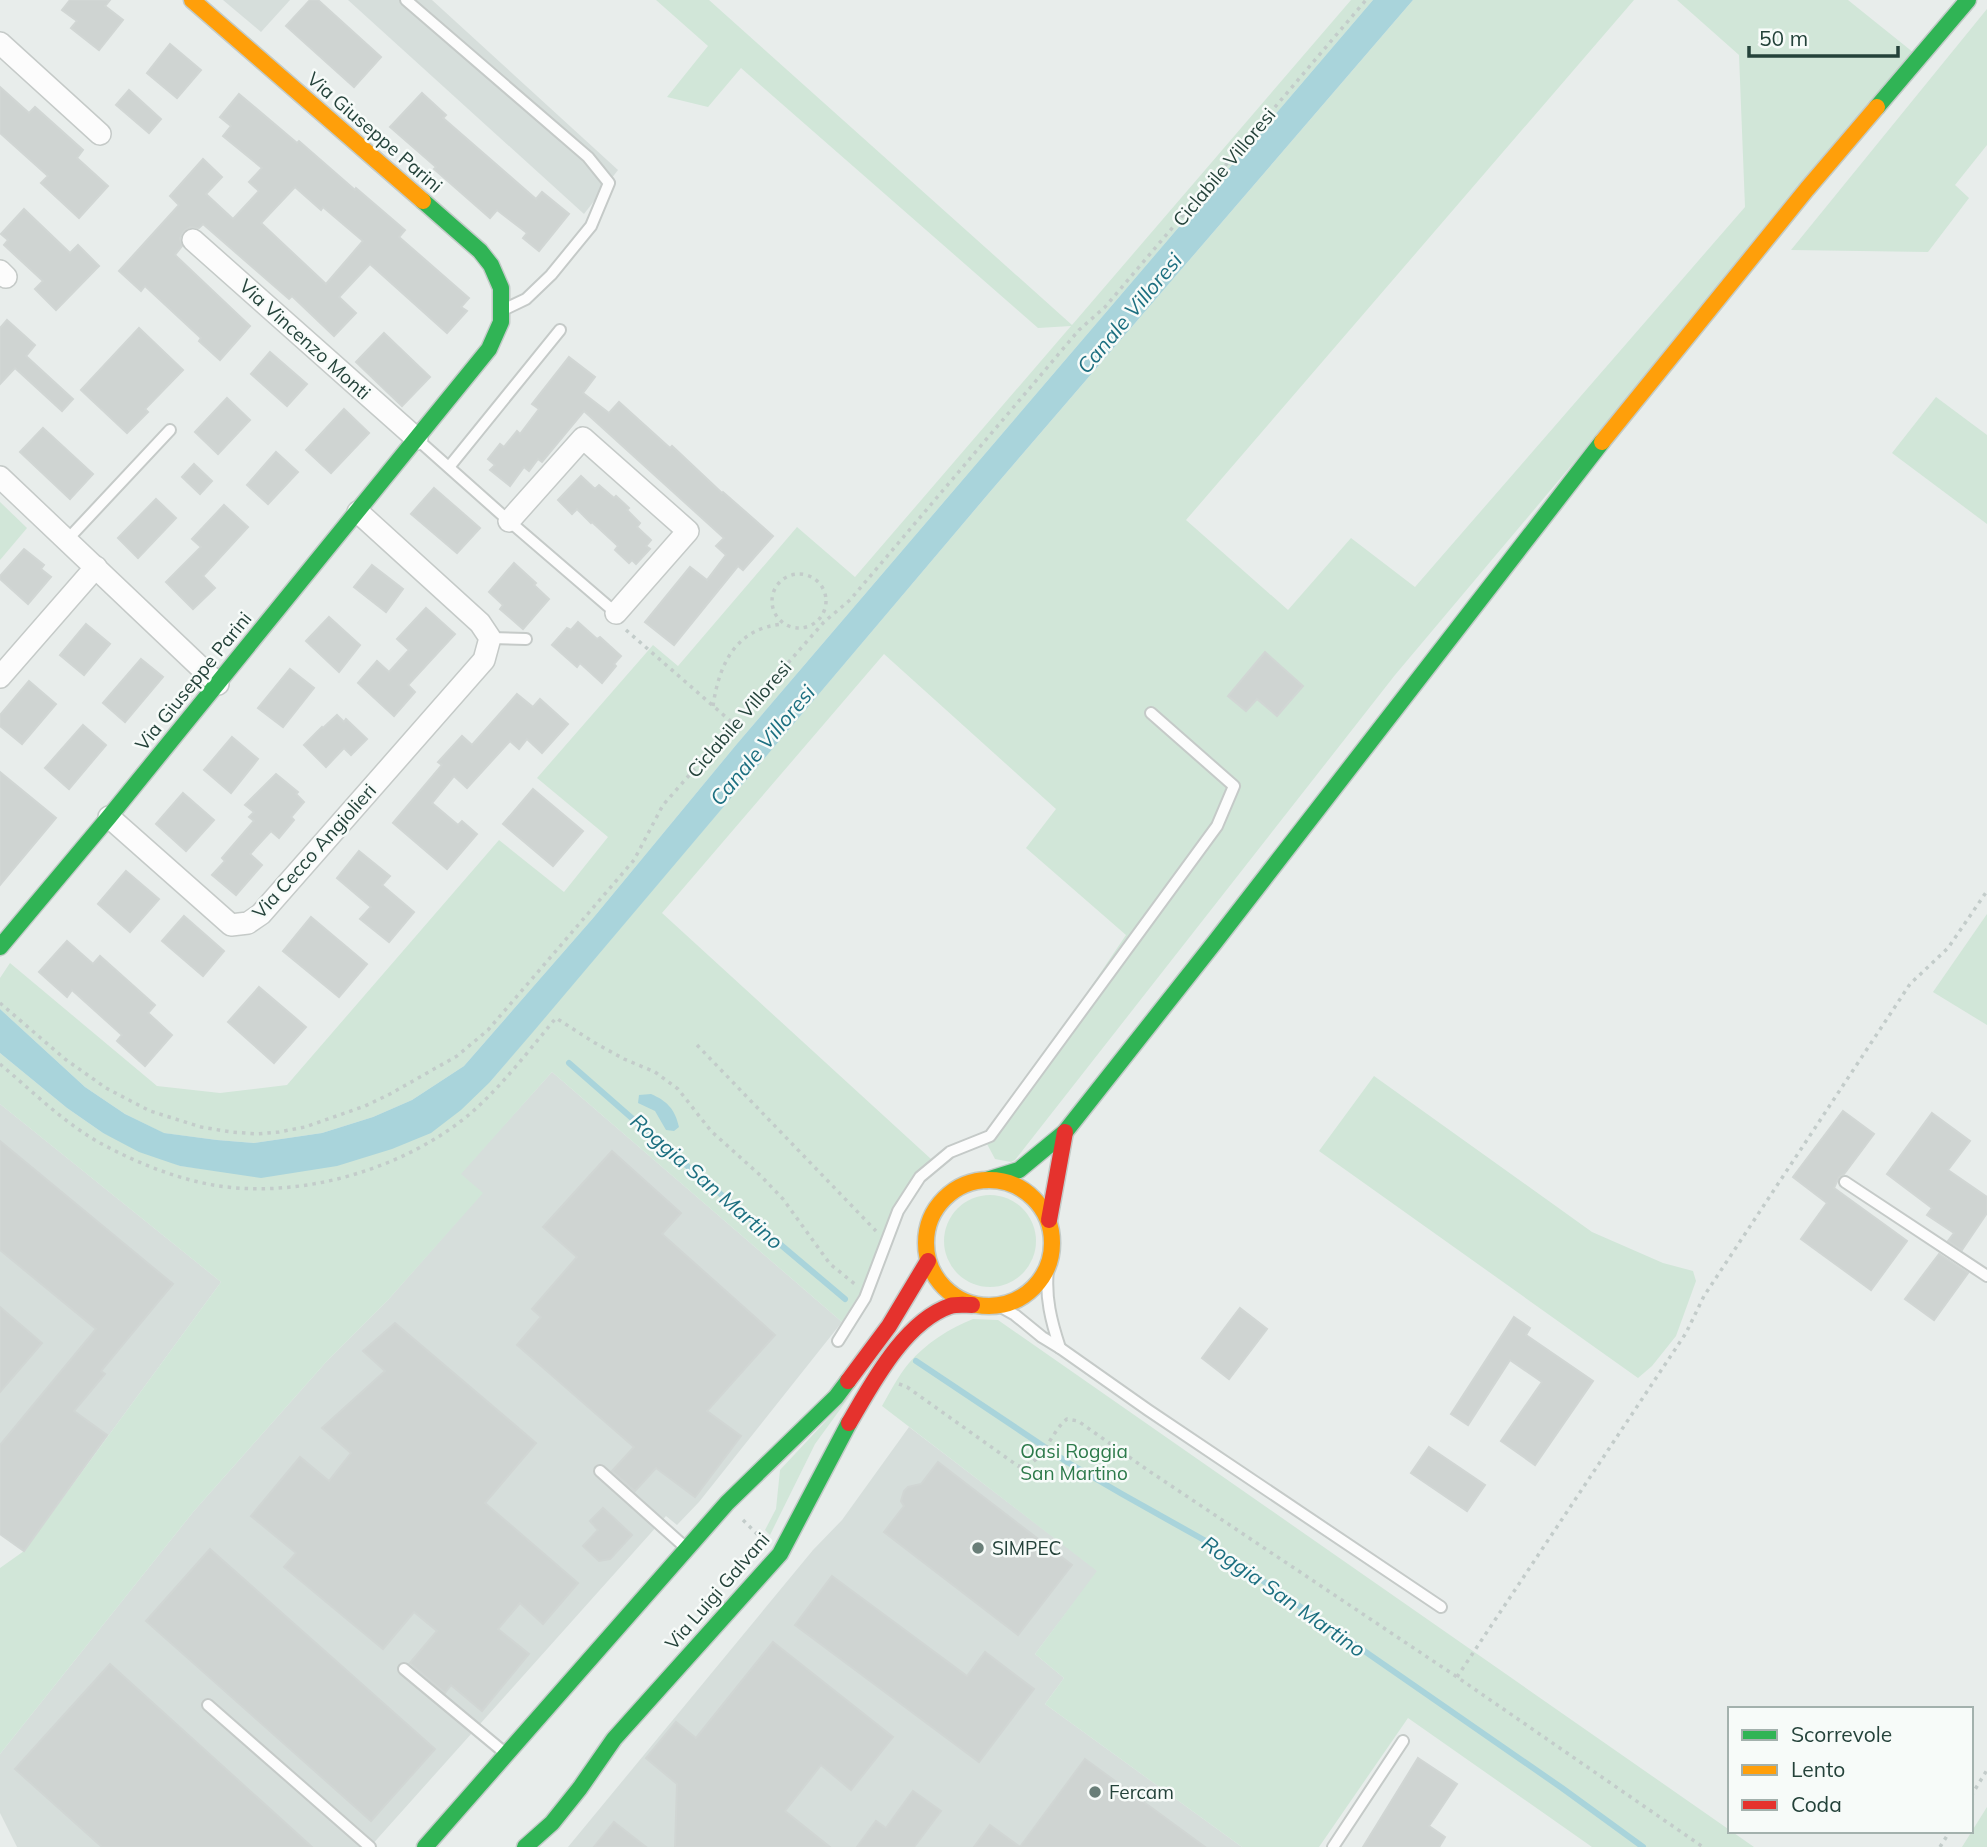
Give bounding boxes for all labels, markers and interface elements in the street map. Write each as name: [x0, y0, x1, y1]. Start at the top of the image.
scale bar: [1749, 14, 1898, 58]
text: 50 m: [1759, 25, 1808, 51]
street label: Via Giuseppe Parini: [302, 67, 448, 197]
street label: Ciclabile Villoresi: [1167, 103, 1281, 231]
water label: Canale Villoresi: [1071, 247, 1188, 379]
street label: Via Vincenzo Monti: [234, 274, 376, 404]
street label: Via Giuseppe Parini: [130, 607, 256, 755]
street label: Ciclabile Villoresi: [682, 656, 796, 782]
water label: Canale Villoresi: [704, 679, 821, 811]
street label: Via Cecco Angiolieri: [247, 778, 381, 924]
water label: Roggia San Martino: [625, 1108, 789, 1254]
park label: Oasi Roggia San Martino: [1020, 1439, 1128, 1485]
street label: Via Luigi Galvani: [660, 1527, 774, 1655]
water label: Roggia San Martino: [1197, 1530, 1371, 1662]
place label: SIMPEC: [992, 1536, 1062, 1560]
marker: SIMPEC: [970, 1540, 986, 1556]
legend: [1728, 1707, 1973, 1833]
text: Scorrevole: [1791, 1721, 1892, 1747]
text: Lento: [1791, 1756, 1845, 1782]
place label: Fercam: [1109, 1780, 1174, 1804]
marker: Fercam: [1087, 1784, 1103, 1800]
text: Coda: [1791, 1791, 1842, 1817]

